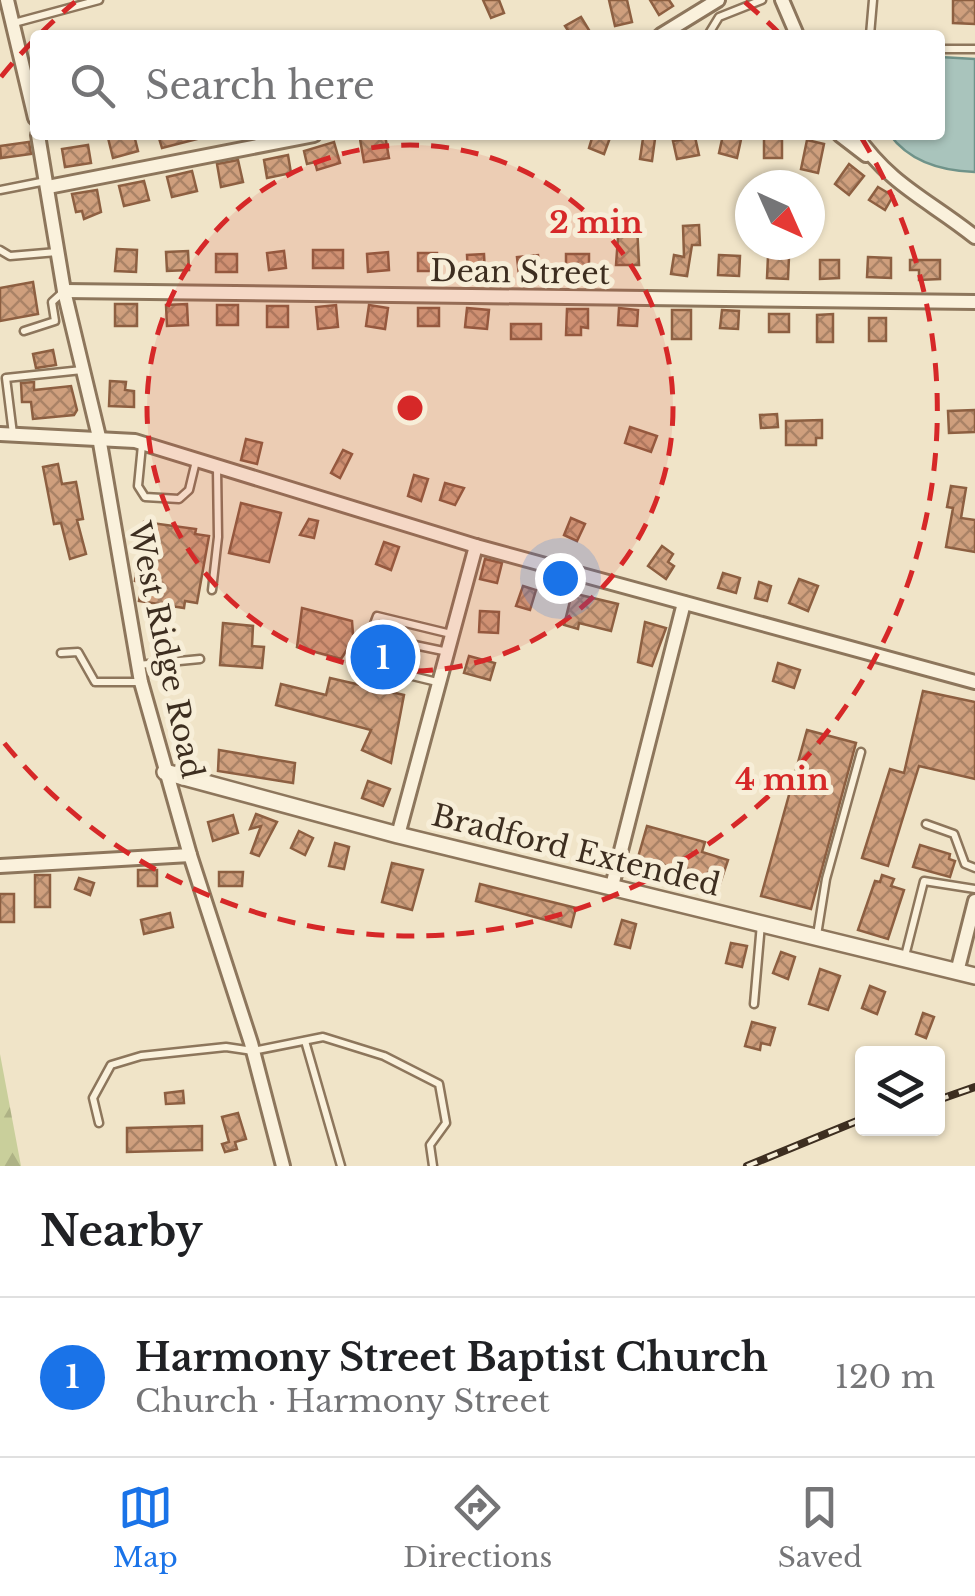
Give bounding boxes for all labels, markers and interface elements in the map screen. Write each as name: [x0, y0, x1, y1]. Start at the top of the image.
search box: [30, 30, 945, 140]
icon: search: [65, 58, 120, 113]
text: Search here: [145, 62, 375, 109]
north arrow: [735, 170, 825, 260]
text: 2 min: [549, 204, 643, 241]
street label: Dean Street: [430, 252, 611, 292]
centre of rings: [392, 390, 428, 426]
street label: West Ridge Road: [121, 517, 211, 782]
your location: [535, 553, 586, 604]
pin: 1: [350, 620, 416, 694]
text: 4 min: [735, 761, 829, 798]
street label: Bradford Extended: [428, 796, 724, 904]
map controls: [855, 1046, 945, 1136]
button: layers: [855, 1046, 945, 1136]
text: Nearby: [40, 1205, 203, 1257]
text: Harmony Street Baptist Church: [135, 1334, 768, 1381]
text: 1: [66, 1357, 79, 1397]
text: 120 m: [835, 1357, 935, 1397]
text: Church · Harmony Street: [135, 1381, 550, 1421]
tab: Map: [113, 1480, 178, 1575]
tab: Directions: [403, 1480, 552, 1575]
tab: Saved: [778, 1480, 862, 1575]

